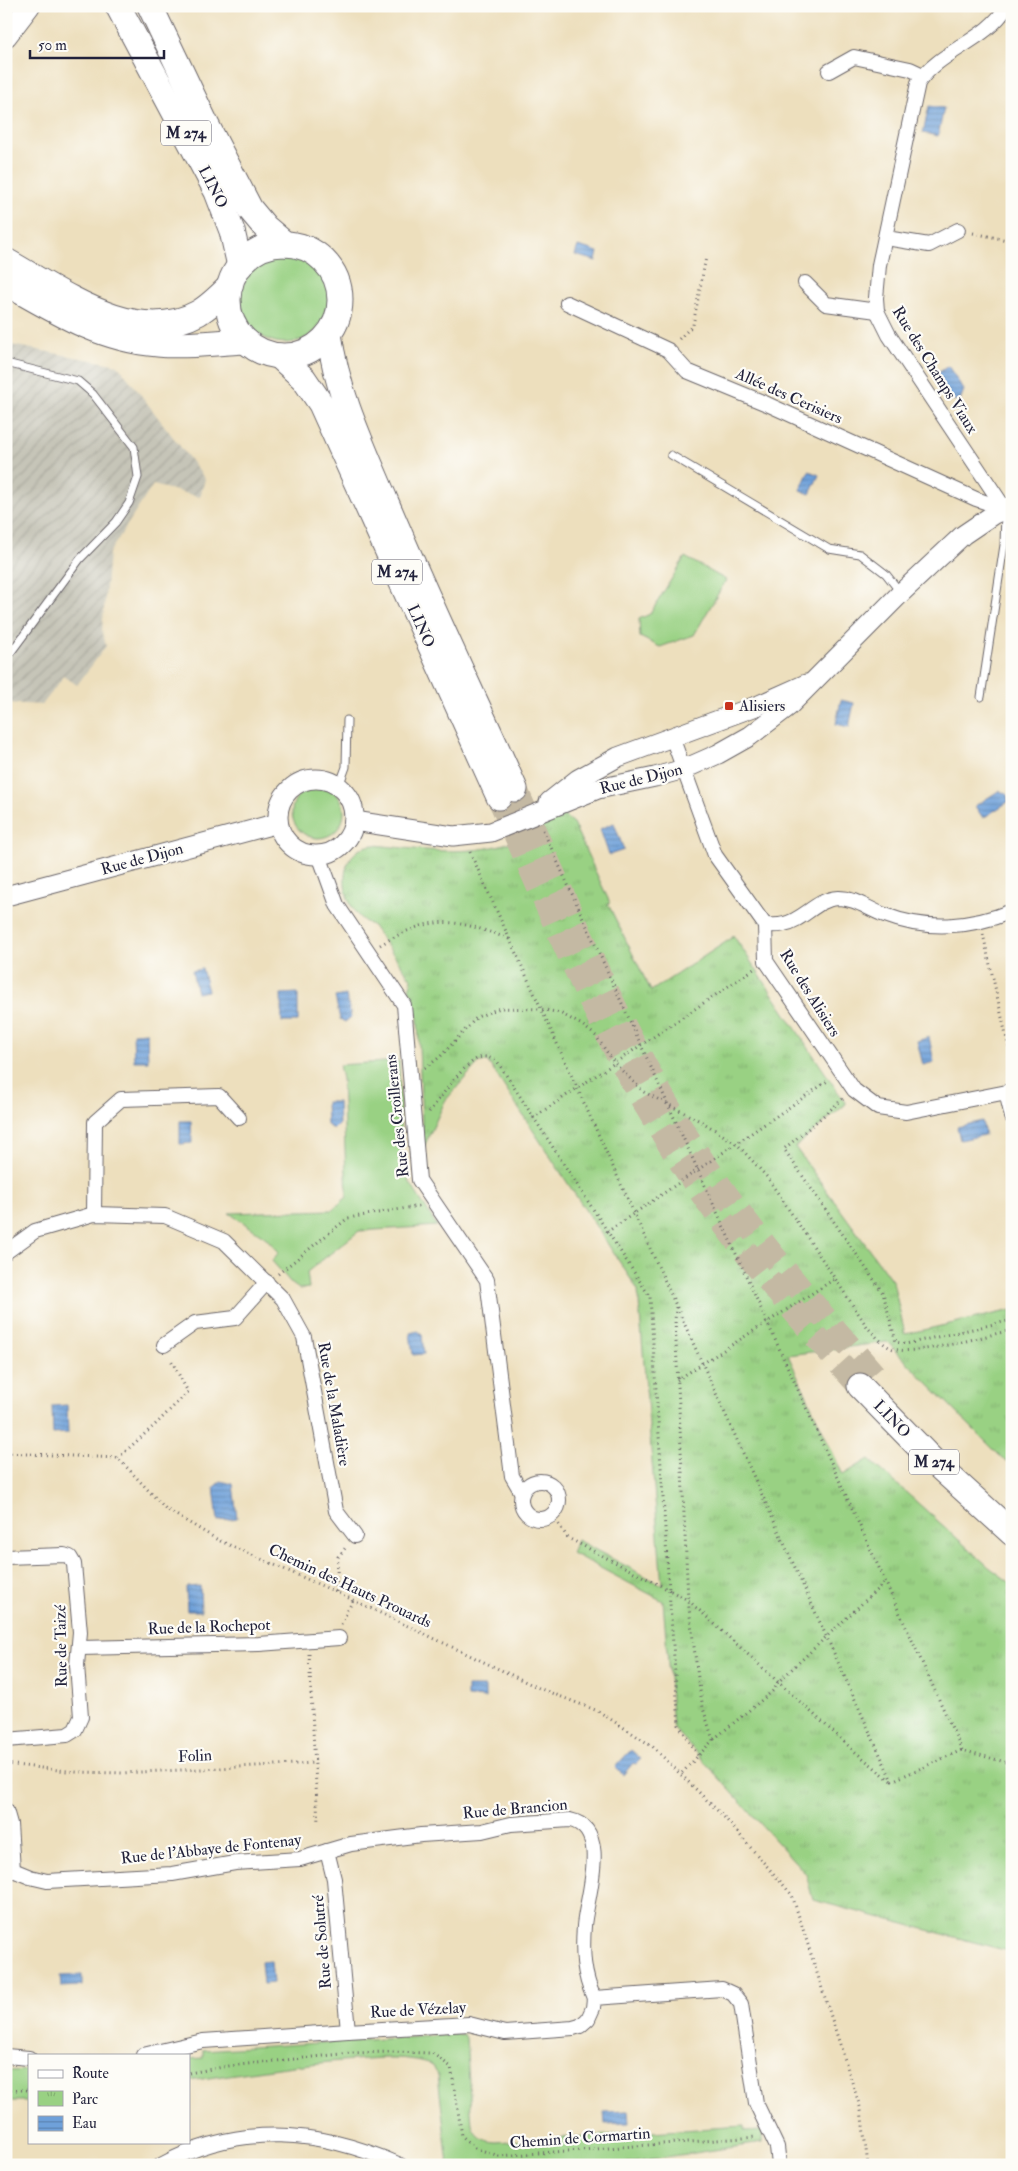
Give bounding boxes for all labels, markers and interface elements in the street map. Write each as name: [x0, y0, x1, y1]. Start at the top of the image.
scale bar: [30, 28, 164, 60]
text: 50 m: [38, 36, 67, 55]
road number: M 274: [161, 120, 211, 146]
street label: LINO: [194, 162, 232, 212]
street label: Rue des Champs Viaux: [887, 303, 982, 438]
street label: Allée des Cerisiers: [732, 363, 846, 429]
road number: M 274: [372, 560, 422, 584]
street label: LINO: [403, 601, 439, 651]
place label: Alisiers: [738, 696, 785, 716]
marker: Alisiers: [723, 700, 735, 712]
street label: Rue de Dijon: [598, 759, 684, 799]
street label: Rue de Dijon: [99, 838, 185, 880]
street label: Rue des Alisiers: [775, 946, 845, 1040]
street label: Rue des Croillerans: [381, 1054, 413, 1178]
street label: Rue de la Maladière: [313, 1340, 355, 1468]
street label: LINO: [869, 1396, 915, 1442]
road number: M 274: [909, 1450, 959, 1474]
street label: Chemin des Hauts Prouards: [265, 1539, 435, 1633]
street label: Rue de Taizé: [50, 1604, 72, 1688]
street label: Rue de la Rochepot: [147, 1615, 271, 1640]
street label: Folin: [178, 1745, 212, 1767]
street label: Rue de Brancion: [462, 1794, 568, 1824]
street label: Rue de l'Abbaye de Fontenay: [120, 1829, 303, 1868]
street label: Rue de Solutré: [308, 1894, 336, 1990]
street label: Rue de Vézelay: [369, 1997, 468, 2023]
legend: [28, 2054, 190, 2144]
text: Route: [72, 2064, 109, 2083]
text: Parc: [72, 2090, 98, 2109]
text: Eau: [72, 2114, 97, 2133]
street label: Chemin de Cormartin: [509, 2123, 651, 2153]

